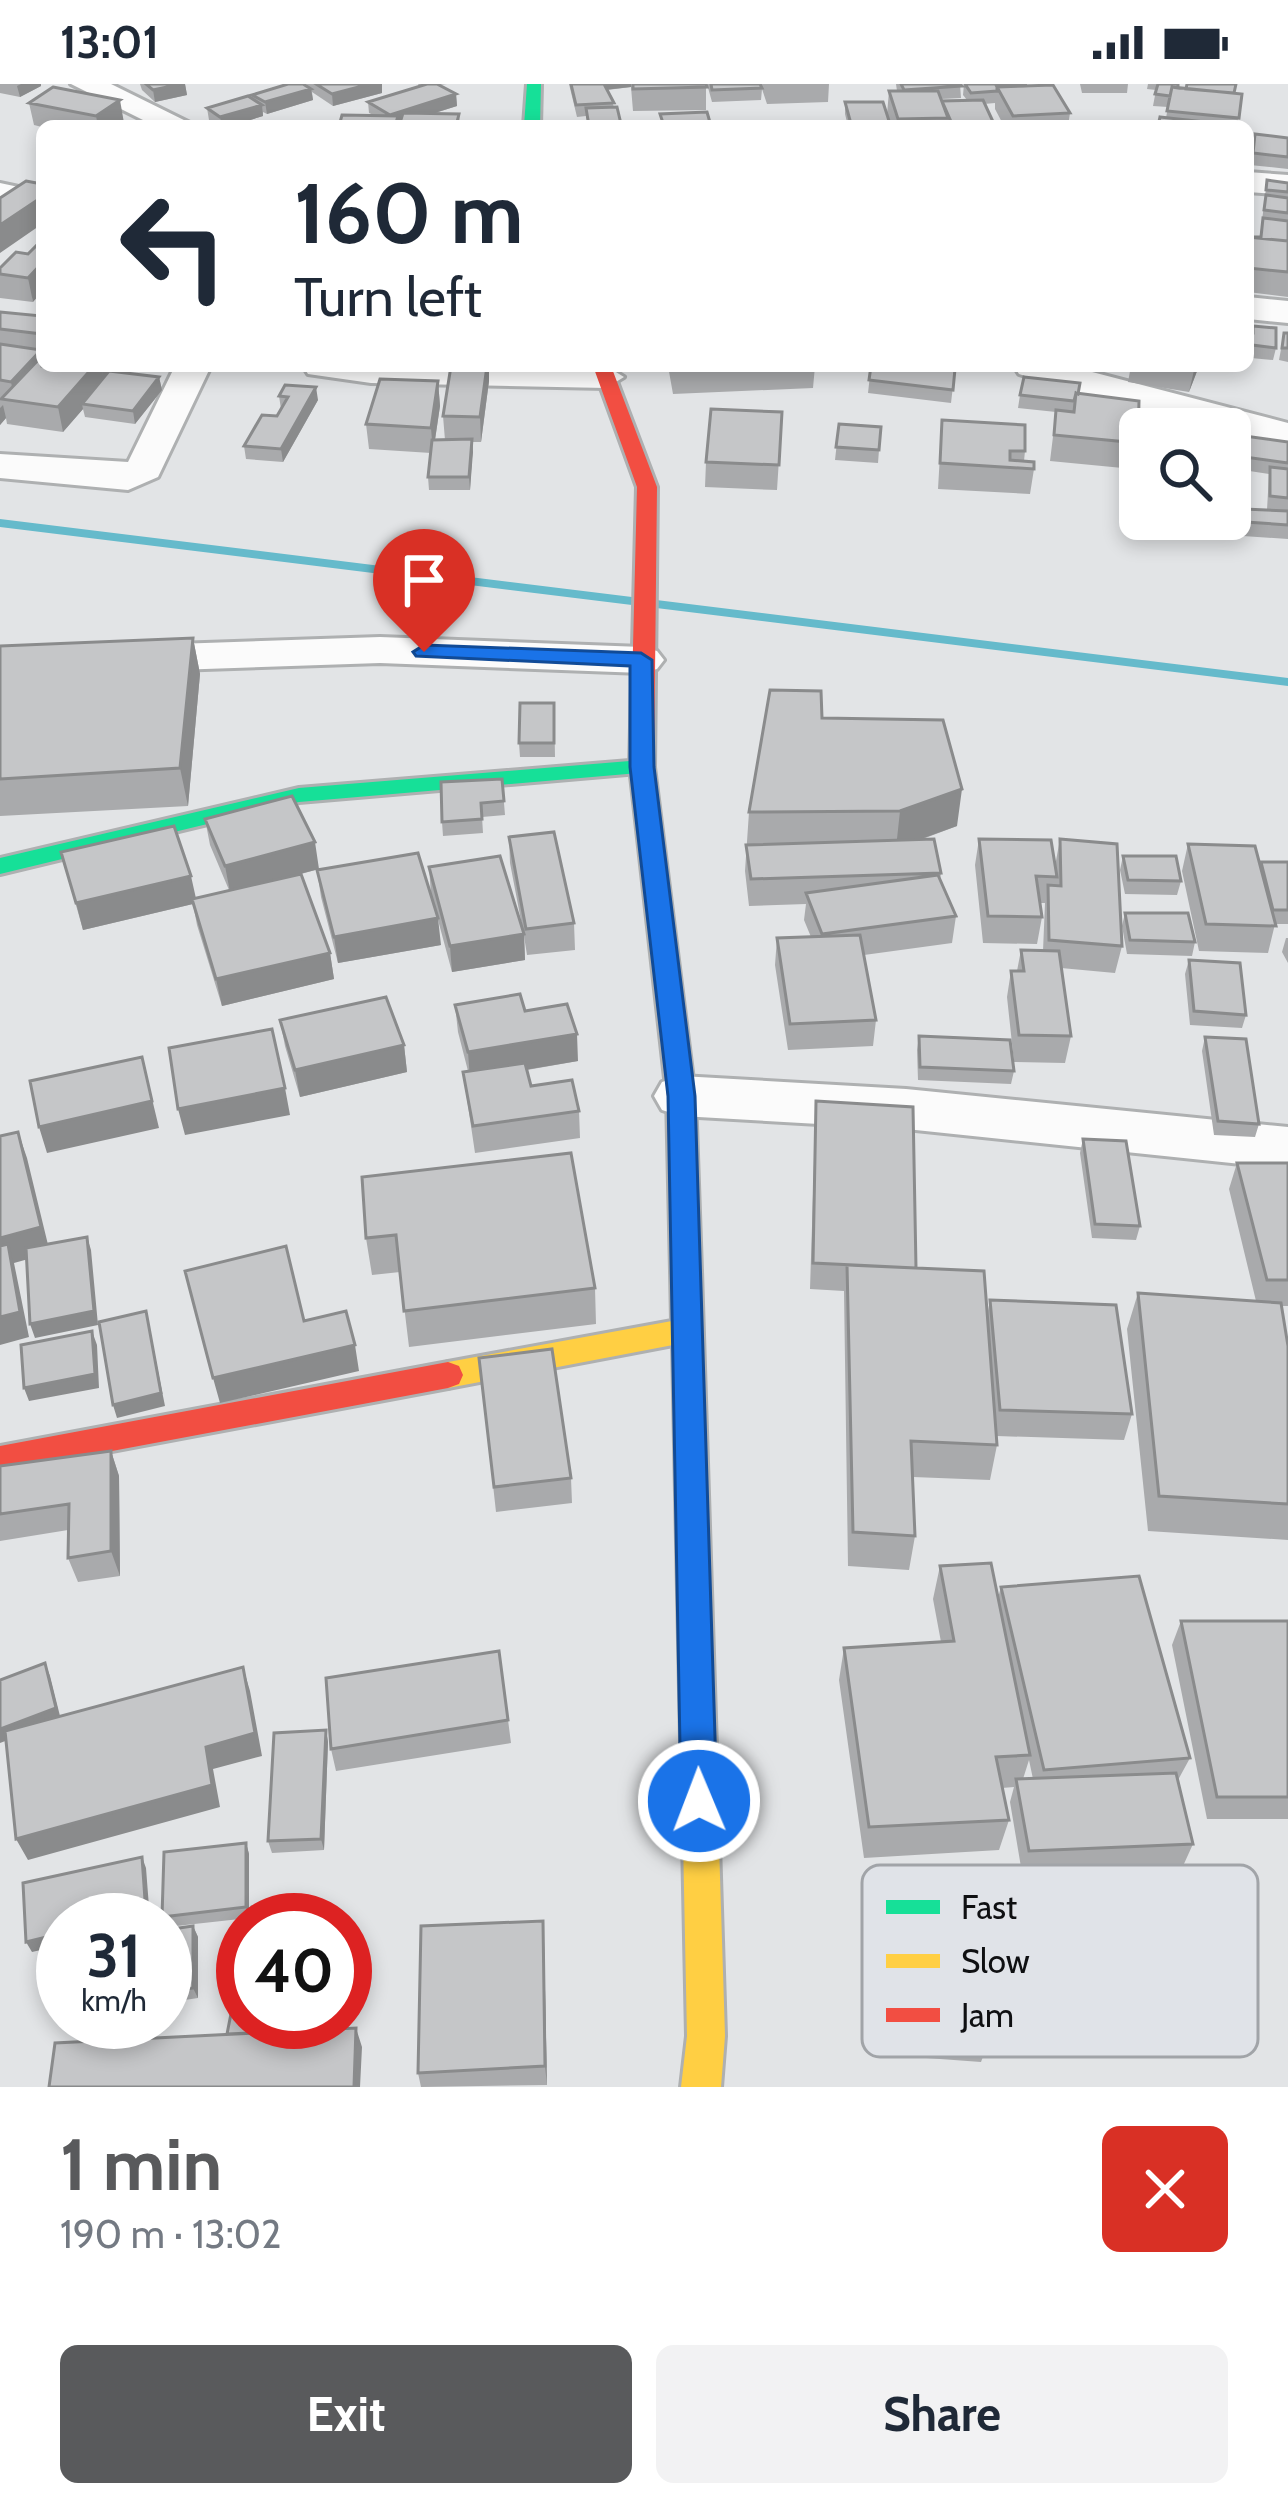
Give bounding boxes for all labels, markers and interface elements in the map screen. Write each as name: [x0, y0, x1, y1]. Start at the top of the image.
text: 13:01: [60, 15, 159, 69]
text: 160 m: [294, 162, 523, 264]
icon: left: [96, 168, 252, 324]
text: Turn left: [294, 264, 482, 330]
map controls: [1119, 408, 1251, 540]
button: search: [1119, 408, 1251, 540]
pin: [373, 529, 475, 652]
icon: arrive: [391, 547, 457, 613]
position arrow: [636, 1738, 762, 1864]
legend: [862, 1865, 1258, 2057]
text: Fast: [961, 1887, 1017, 1927]
speed limit sign: 40: [216, 1893, 372, 2049]
text: 31: [87, 1919, 141, 1992]
text: Slow: [961, 1941, 1030, 1981]
text: km/h: [81, 1982, 147, 2019]
text: Jam: [960, 1995, 1014, 2035]
text: 1 min: [60, 2121, 222, 2208]
button: close: [1102, 2126, 1228, 2252]
text: 190 m · 13:02: [60, 2210, 281, 2258]
button: Exit: [60, 2345, 632, 2483]
button: Share: [656, 2345, 1228, 2483]

